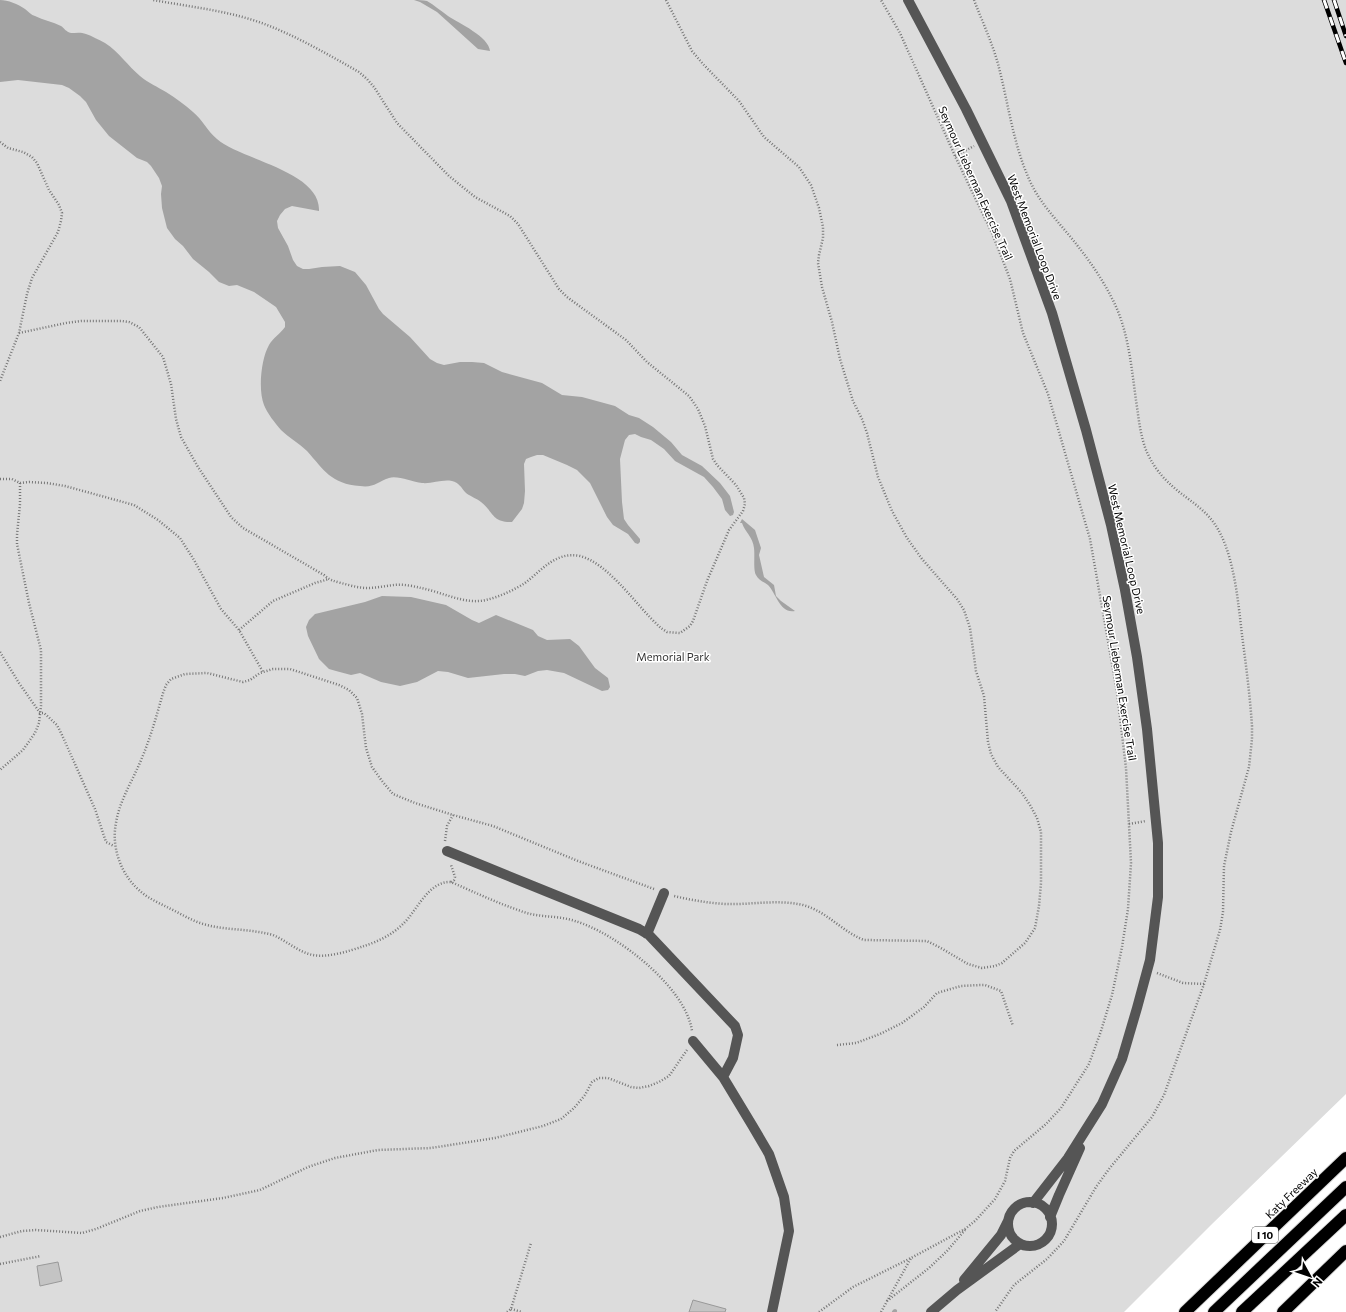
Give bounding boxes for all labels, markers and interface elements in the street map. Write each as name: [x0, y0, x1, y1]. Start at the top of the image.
street label: Seymour Lieberman Exercise Trail: [936, 104, 1016, 262]
street label: West Memorial Loop Drive: [1005, 173, 1065, 302]
street label: West Memorial Loop Drive: [1106, 483, 1148, 615]
street label: Seymour Lieberman Exercise Trail: [1101, 594, 1139, 762]
park label: Memorial Park: [636, 650, 710, 663]
street label: Katy Freeway: [1262, 1165, 1320, 1221]
road number: I 10: [1252, 1227, 1278, 1243]
north arrow: [1290, 1256, 1330, 1296]
text: N: [1310, 1275, 1326, 1290]

